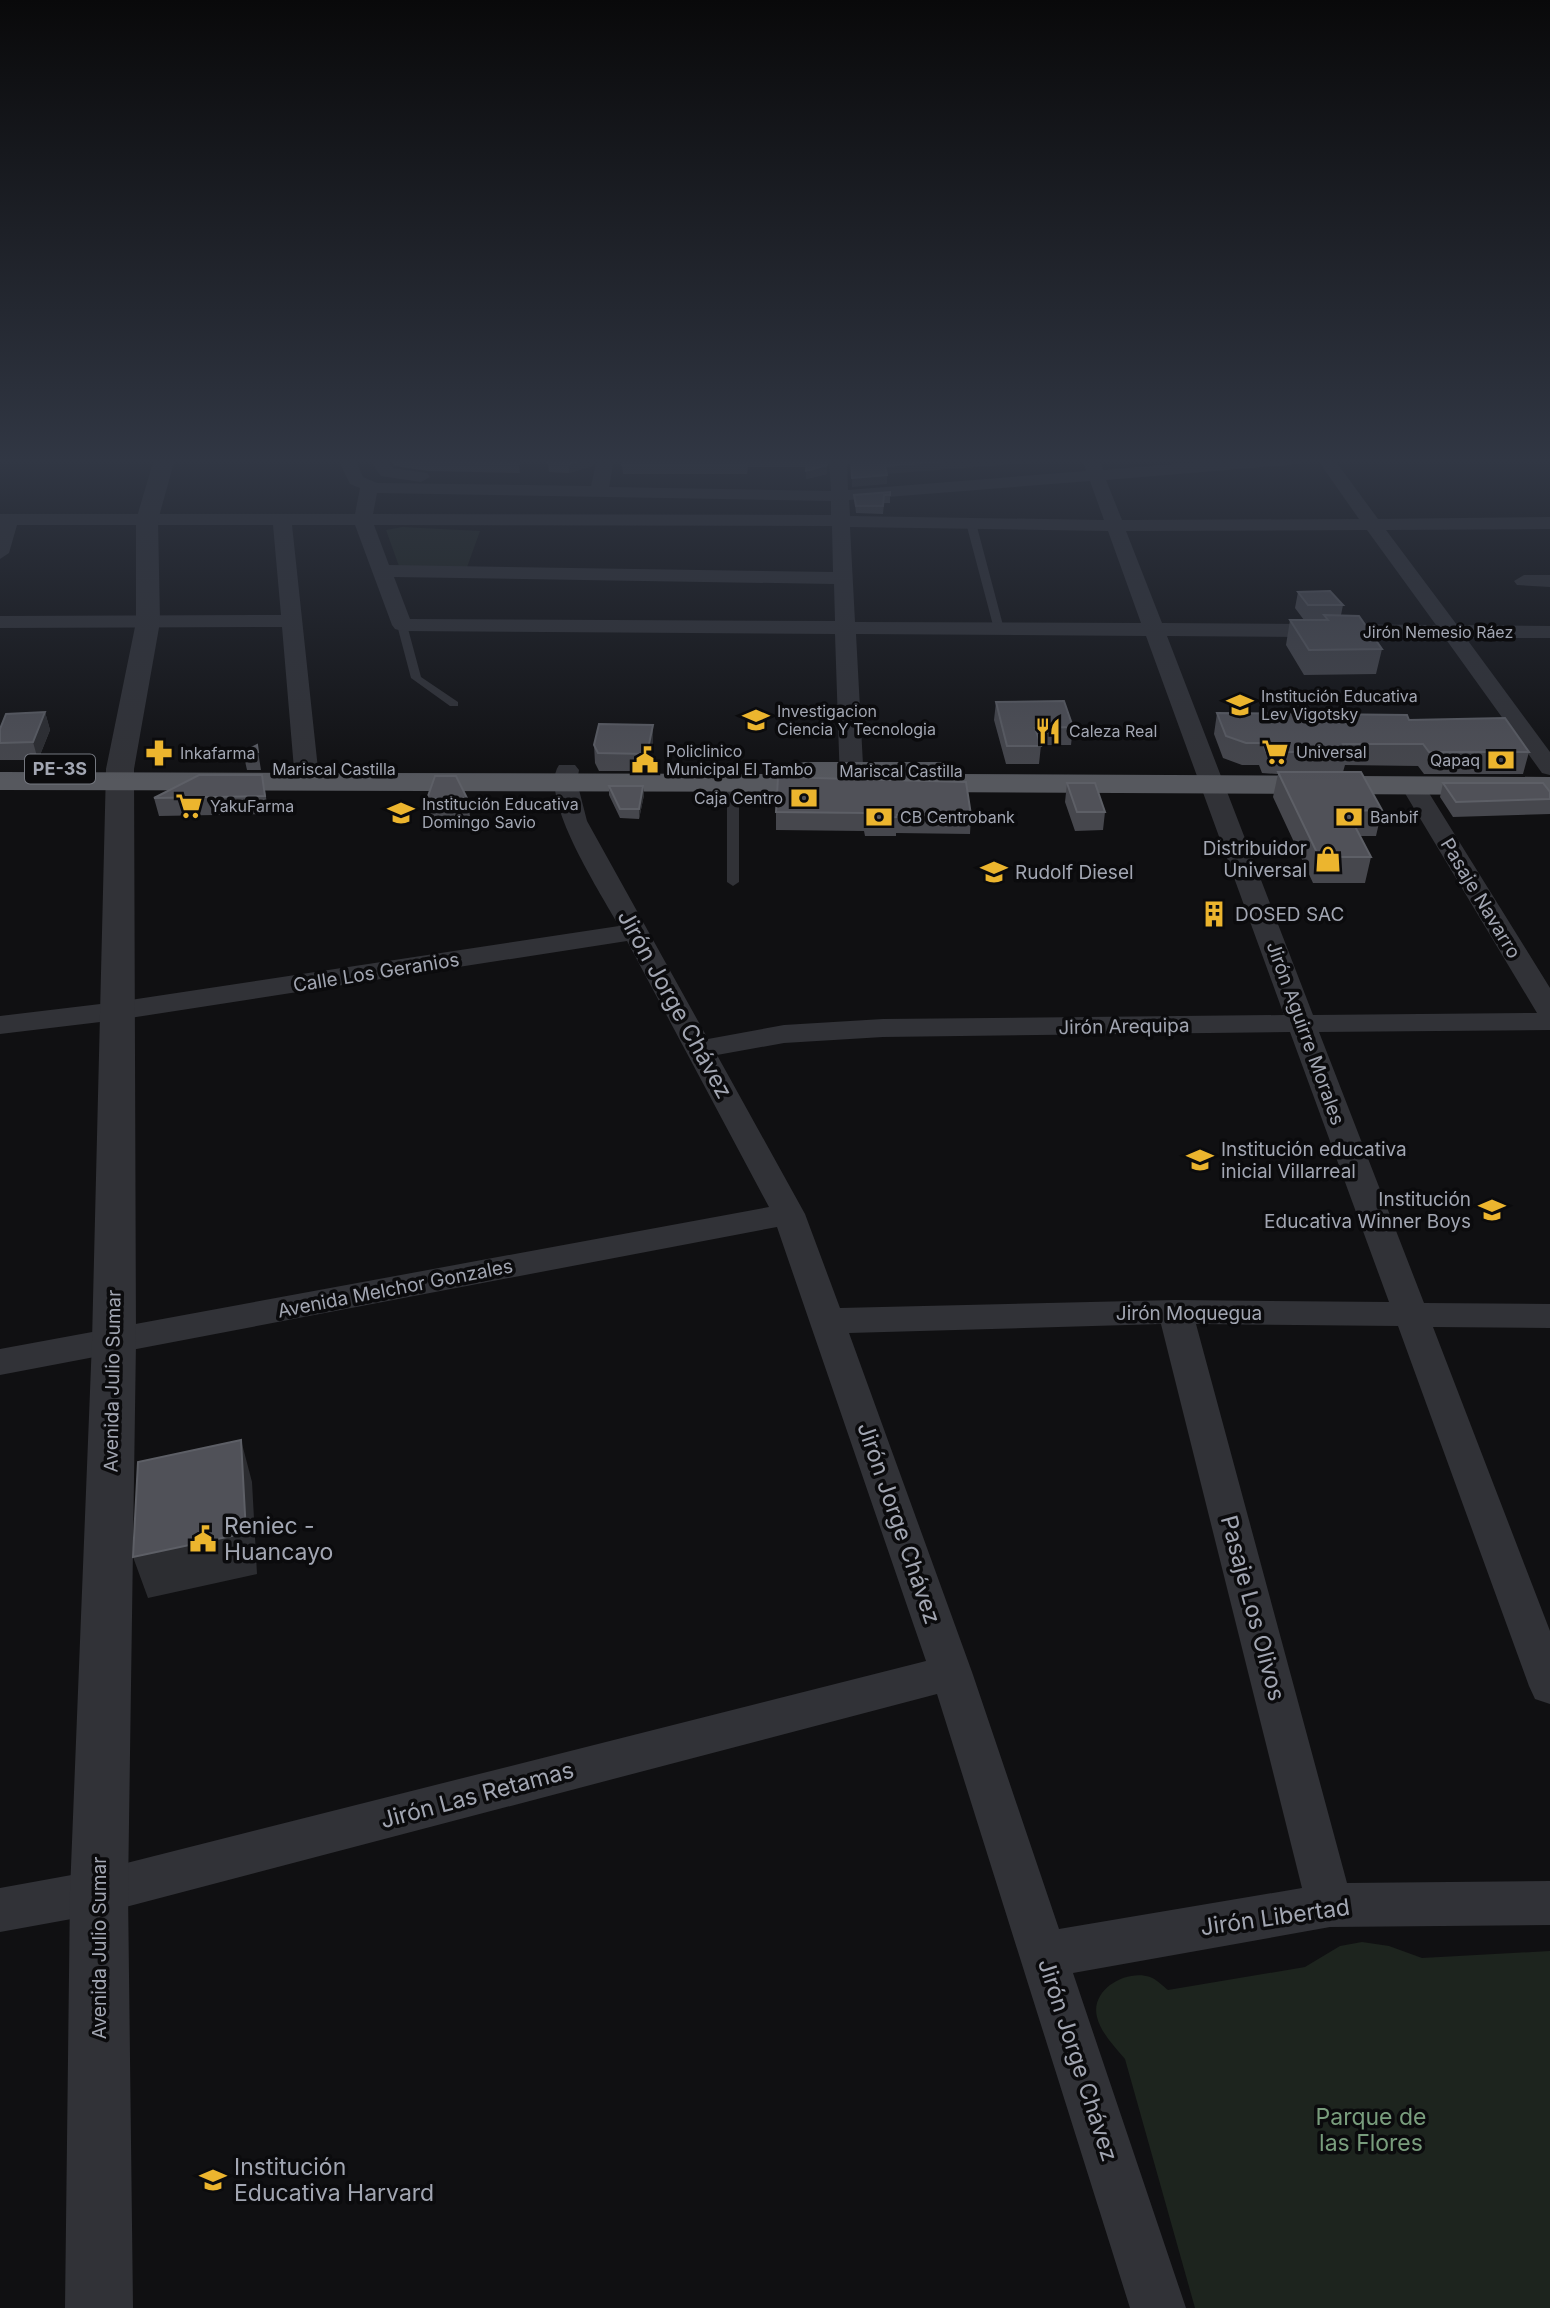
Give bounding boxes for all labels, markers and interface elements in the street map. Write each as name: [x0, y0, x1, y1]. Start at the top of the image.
street label: Jirón Nemesio Ráez: [1363, 622, 1513, 642]
place label: Institución Educativa Lev Vigotsky: [1261, 686, 1418, 724]
school or university icon: Institución Educativa Lev Vigotsky: [1225, 690, 1255, 720]
place label: Investigacion Ciencia Y Tecnologia: [777, 701, 936, 739]
school or university icon: Investigacion Ciencia Y Tecnologia: [741, 705, 771, 735]
restaurant icon: Caleza Real: [1033, 716, 1063, 746]
place label: Caleza Real: [1069, 721, 1157, 741]
supermarket icon: Universal: [1260, 737, 1290, 767]
pharmacy icon: Inkafarma: [144, 738, 174, 768]
place label: Policlinico Municipal El Tambo: [666, 741, 813, 779]
place label: Universal: [1296, 742, 1367, 762]
place label: Inkafarma: [180, 743, 255, 763]
public building icon: Policlinico Municipal El Tambo: [630, 745, 660, 775]
bank icon: Qapaq: [1486, 745, 1516, 775]
place label: Qapaq: [1430, 750, 1480, 770]
road number: PE-3S: [25, 754, 95, 784]
street label: Mariscal Castilla: [272, 759, 396, 779]
street label: Mariscal Castilla: [839, 761, 963, 781]
bank icon: Caja Centro: [789, 783, 819, 813]
place label: Caja Centro: [694, 788, 783, 808]
supermarket icon: YakuFarma: [174, 791, 204, 821]
place label: Institución Educativa Domingo Savio: [422, 794, 579, 832]
place label: YakuFarma: [210, 796, 294, 816]
school or university icon: Institución Educativa Domingo Savio: [386, 798, 416, 828]
bank icon: CB Centrobank: [864, 802, 894, 832]
bank icon: Banbif: [1334, 802, 1364, 832]
place label: CB Centrobank: [900, 807, 1015, 827]
place label: Banbif: [1370, 807, 1419, 827]
street label: Pasaje Navarro: [1436, 834, 1525, 963]
place label: Distribuidor Universal: [1203, 837, 1307, 882]
shop icon: Distribuidor Universal: [1313, 844, 1343, 874]
school or university icon: Rudolf Diesel: [979, 857, 1009, 887]
place label: Rudolf Diesel: [1015, 861, 1134, 884]
building icon: DOSED SAC: [1199, 899, 1229, 929]
place label: DOSED SAC: [1235, 903, 1344, 926]
street label: Jirón Jorge Chávez: [612, 905, 738, 1103]
street label: Jirón Aguirre Morales: [1262, 938, 1349, 1128]
street label: Calle Los Geranios: [291, 948, 461, 997]
street label: Jirón Arequipa: [1058, 1014, 1190, 1039]
place label: Institución educativa inicial Villarreal: [1221, 1138, 1407, 1183]
school or university icon: Institución educativa inicial Villarreal: [1185, 1145, 1215, 1175]
place label: Institución Educativa Winner Boys: [1264, 1188, 1471, 1233]
school or university icon: Institución Educativa Winner Boys: [1477, 1195, 1507, 1225]
street label: Avenida Melchor Gonzales: [276, 1254, 515, 1323]
street label: Avenida Julio Sumar: [99, 1290, 126, 1472]
street label: Jirón Moquegua: [1116, 1302, 1262, 1325]
street label: Jirón Jorge Chávez: [851, 1419, 947, 1627]
place label: Reniec - Huancayo: [224, 1512, 333, 1566]
street label: Pasaje Los Olivos: [1215, 1512, 1291, 1704]
public building icon: Reniec - Huancayo: [188, 1524, 218, 1554]
street label: Jirón Las Retamas: [377, 1756, 577, 1834]
street label: Avenida Julio Sumar: [88, 1857, 111, 2039]
street label: Jirón Libertad: [1199, 1893, 1351, 1941]
street label: Jirón Jorge Chávez: [1032, 1955, 1124, 2165]
park label: Parque de las Flores: [1316, 2103, 1426, 2157]
place label: Institución Educativa Harvard: [234, 2153, 434, 2207]
school or university icon: Institución Educativa Harvard: [198, 2165, 228, 2195]

